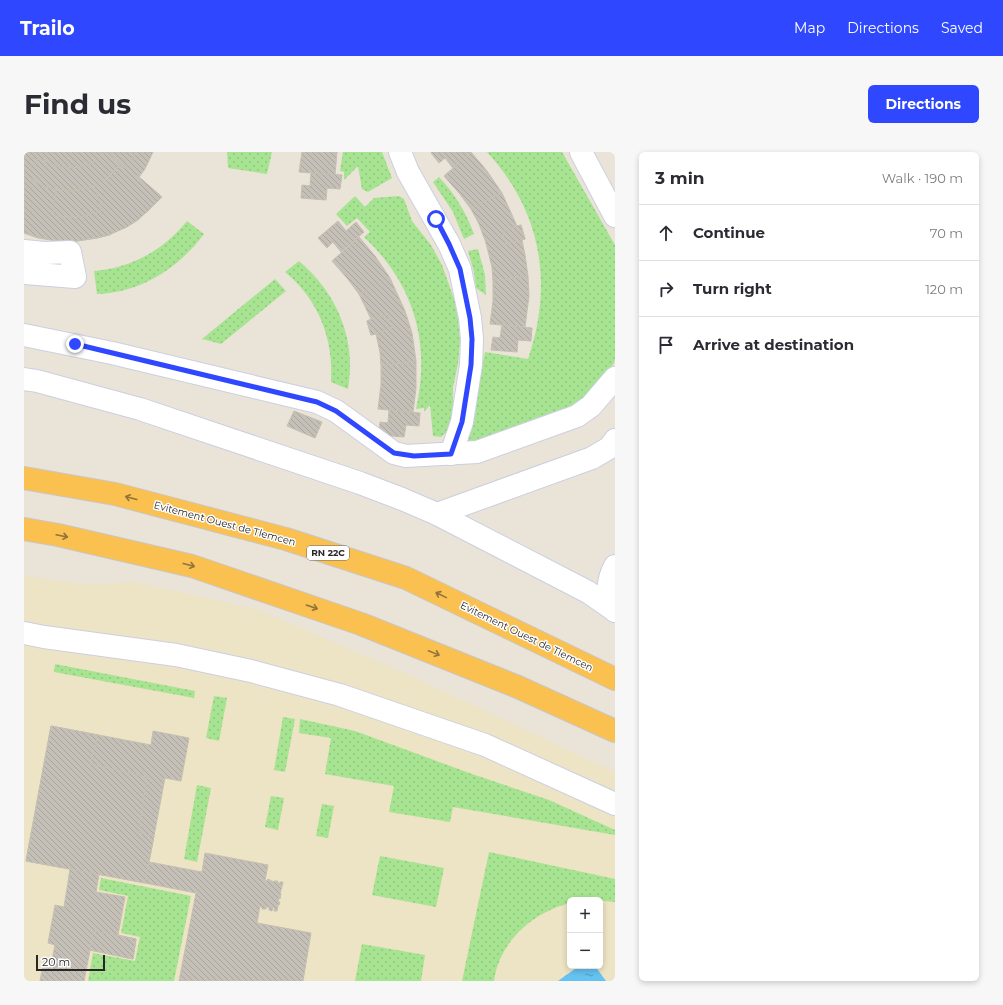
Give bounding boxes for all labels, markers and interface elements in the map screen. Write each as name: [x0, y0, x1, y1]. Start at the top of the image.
text: Trailo: [20, 17, 75, 40]
text: Map: [794, 19, 825, 37]
text: Directions: [847, 19, 919, 37]
text: Saved: [941, 19, 983, 37]
button: Directions: [868, 85, 979, 123]
text: Find us: [24, 87, 131, 121]
text: 3 min: [655, 168, 705, 188]
text: Walk · 190 m: [882, 170, 963, 186]
route start: [427, 210, 445, 228]
icon: ahead: [655, 222, 677, 244]
text: Continue: [693, 223, 765, 242]
text: 70 m: [930, 225, 963, 241]
icon: right: [655, 278, 677, 300]
text: Turn right: [693, 279, 772, 298]
text: 120 m: [925, 281, 963, 297]
icon: arrive: [655, 334, 677, 356]
route end: [66, 335, 84, 353]
text: Arrive at destination: [693, 335, 854, 354]
one-way arrow: [124, 494, 137, 501]
street label: Evitement Ouest de Tlemcen: [153, 498, 297, 549]
one-way arrow: [56, 532, 69, 540]
road number: RN 22C: [307, 546, 349, 560]
one-way arrow: [182, 562, 195, 569]
one-way arrow: [436, 591, 448, 598]
street label: Evitement Ouest de Tlemcen: [458, 599, 595, 674]
one-way arrow: [306, 604, 318, 612]
one-way arrow: [427, 650, 439, 658]
map controls: [567, 897, 603, 969]
button: +: [567, 897, 603, 933]
button: −: [567, 933, 603, 969]
scale bar: [36, 953, 105, 972]
text: 20 m: [42, 955, 70, 969]

